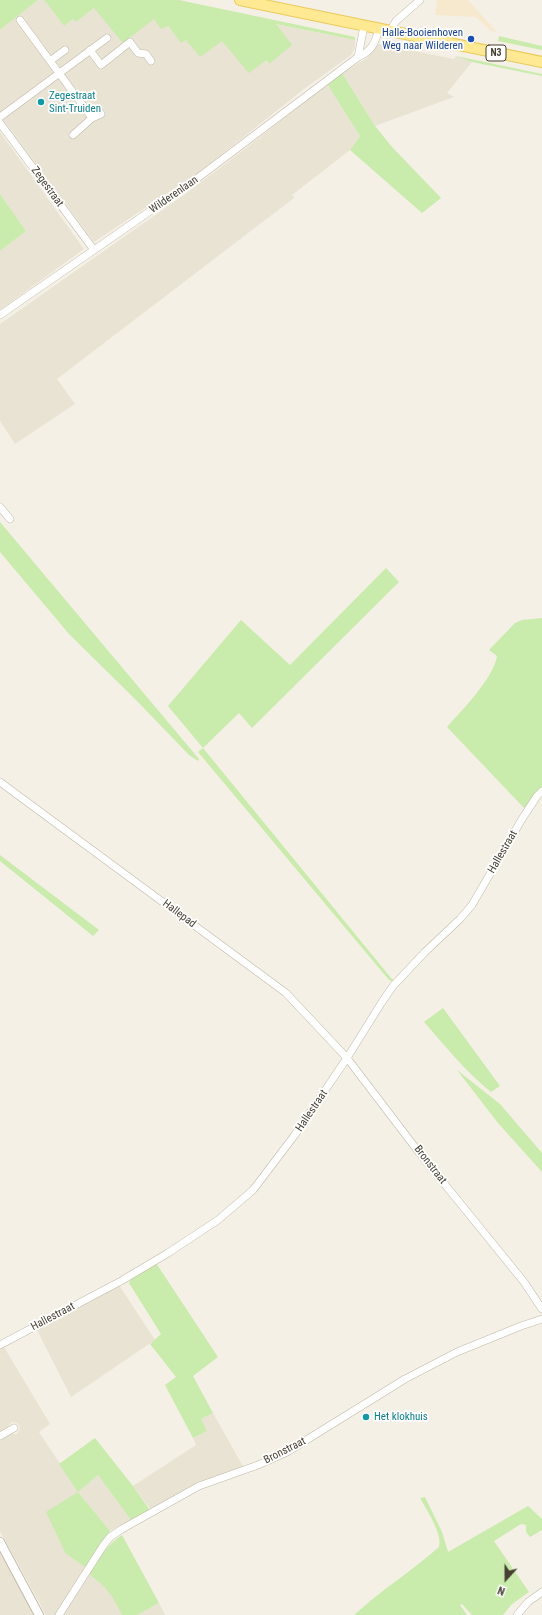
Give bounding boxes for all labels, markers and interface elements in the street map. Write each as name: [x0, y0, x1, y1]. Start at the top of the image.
place label: Halle-Booienhoven Weg naar Wilderen: [382, 26, 463, 52]
marker: Halle-Booienhoven Weg naar Wilderen: [466, 34, 476, 44]
road number: N3: [486, 45, 506, 61]
place label: Zegestraat Sint-Truiden: [49, 89, 101, 115]
marker: Zegestraat Sint-Truiden: [36, 97, 46, 107]
street label: Zegestraat: [28, 164, 66, 210]
street label: Wilderenlaan: [147, 173, 201, 217]
street label: Hallestraat: [485, 828, 521, 876]
street label: Hallepad: [160, 897, 198, 931]
street label: Hallestraat: [293, 1088, 331, 1134]
street label: Bronstraat: [411, 1143, 449, 1187]
street label: Hallestraat: [29, 1300, 77, 1334]
place label: Het klokhuis: [374, 1410, 428, 1424]
marker: Het klokhuis: [361, 1412, 371, 1422]
street label: Bronstraat: [262, 1435, 308, 1467]
north arrow: [486, 1559, 526, 1599]
text: N: [496, 1583, 507, 1598]

